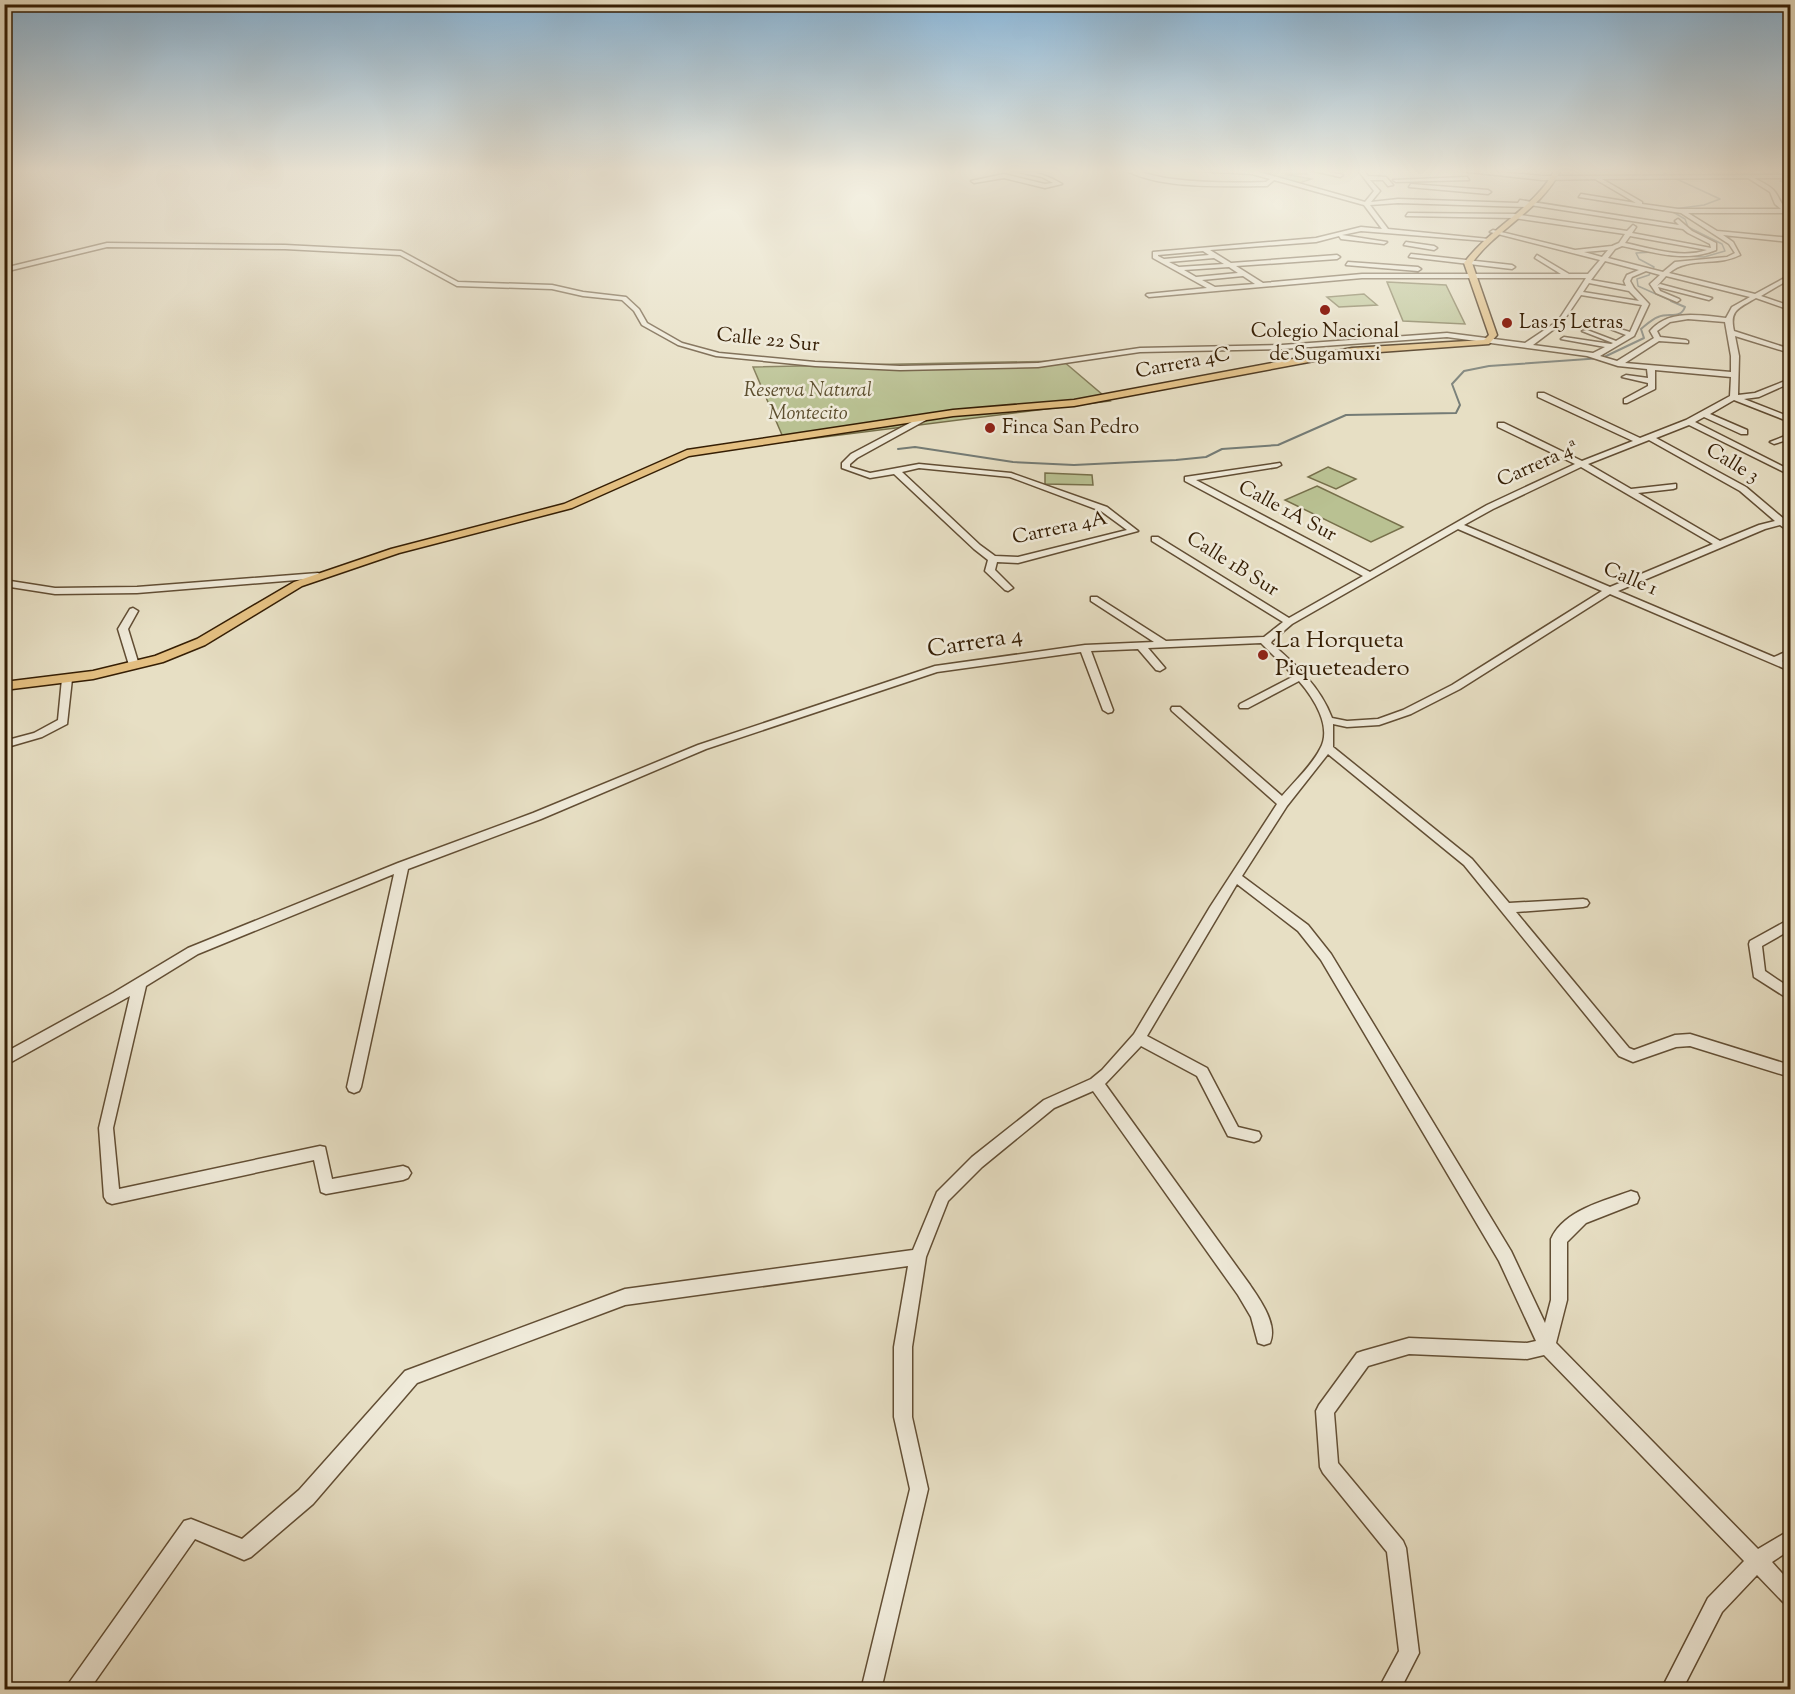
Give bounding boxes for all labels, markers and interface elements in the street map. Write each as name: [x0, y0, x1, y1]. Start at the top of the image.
marker: Colegio Nacional de Sugamuxi: [1318, 303, 1332, 317]
place label: Las 15 Letras: [1519, 309, 1623, 338]
marker: Las 15 Letras: [1500, 316, 1514, 330]
place label: Colegio Nacional de Sugamuxi: [1251, 318, 1400, 370]
street label: Calle 22 Sur: [715, 321, 821, 361]
street label: Carrera 4C: [1133, 341, 1233, 387]
park label: Reserva Natural Montecito: [744, 377, 872, 429]
place label: Finca San Pedro: [1002, 414, 1139, 443]
marker: Finca San Pedro: [983, 421, 997, 435]
street label: Carrera 4ª: [1493, 434, 1583, 496]
street label: Calle 3: [1700, 437, 1764, 491]
street label: Calle 1A Sur: [1233, 474, 1342, 550]
street label: Carrera 4A: [1010, 505, 1110, 553]
street label: Calle 1B Sur: [1180, 525, 1284, 605]
street label: Calle 1: [1598, 556, 1662, 604]
street label: Carrera 4: [925, 619, 1025, 667]
place label: La Horqueta Piqueteadero: [1275, 624, 1410, 686]
marker: La Horqueta Piqueteadero: [1256, 648, 1270, 662]

